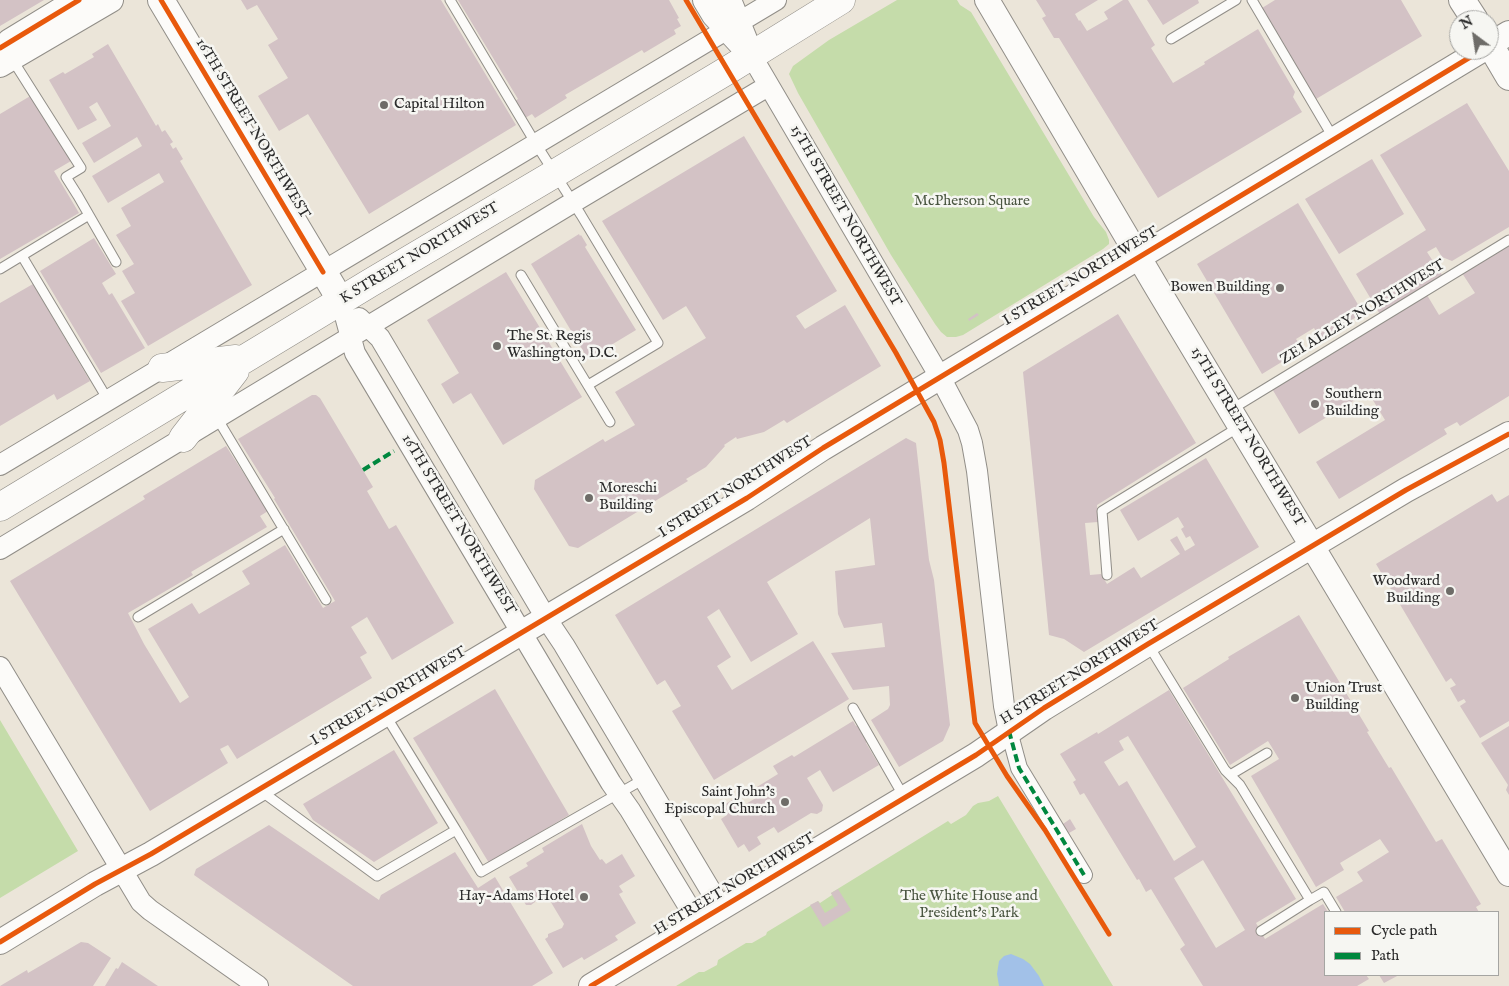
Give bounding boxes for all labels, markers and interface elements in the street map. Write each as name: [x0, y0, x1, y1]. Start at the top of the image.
north arrow: [1449, 10, 1499, 60]
text: N: [1457, 12, 1477, 34]
street label: 16TH STREET NORTHWEST: [191, 36, 313, 222]
place label: Capital Hilton: [394, 96, 484, 114]
marker: Capital Hilton: [378, 99, 390, 111]
street label: 15TH STREET NORTHWEST: [786, 122, 904, 310]
park label: McPherson Square: [914, 193, 1030, 211]
street label: K STREET NORTHWEST: [337, 199, 503, 309]
street label: I STREET NORTHWEST: [1000, 223, 1162, 331]
street label: ZEI ALLEY NORTHWEST: [1277, 257, 1449, 369]
place label: Bowen Building: [1170, 279, 1270, 297]
marker: Bowen Building: [1274, 282, 1286, 294]
place label: The St. Regis Washington, D.C.: [507, 328, 617, 363]
marker: The St. Regis Washington, D.C.: [491, 340, 503, 352]
street label: 15TH STREET NORTHWEST: [1186, 344, 1308, 530]
place label: Southern Building: [1325, 386, 1382, 421]
marker: Southern Building: [1309, 398, 1321, 410]
street label: 16TH STREET NORTHWEST: [397, 432, 519, 618]
street label: I STREET NORTHWEST: [656, 433, 816, 543]
place label: Moreschi Building: [599, 480, 657, 515]
marker: Moreschi Building: [583, 492, 595, 504]
place label: Woodward Building: [1373, 573, 1440, 608]
marker: Woodward Building: [1444, 585, 1456, 597]
street label: H STREET NORTHWEST: [997, 617, 1163, 729]
street label: I STREET NORTHWEST: [308, 643, 470, 751]
place label: Union Trust Building: [1305, 680, 1382, 715]
marker: Union Trust Building: [1289, 692, 1301, 704]
place label: Saint John's Episcopal Church: [664, 784, 775, 819]
marker: Saint John's Episcopal Church: [779, 796, 791, 808]
street label: H STREET NORTHWEST: [651, 830, 819, 940]
place label: Hay-Adams Hotel: [459, 888, 574, 906]
park label: The White House and President's Park: [900, 888, 1038, 923]
marker: Hay-Adams Hotel: [578, 891, 590, 903]
legend: [1324, 911, 1499, 976]
text: Cycle path: [1371, 921, 1437, 940]
text: Path: [1371, 946, 1399, 965]

